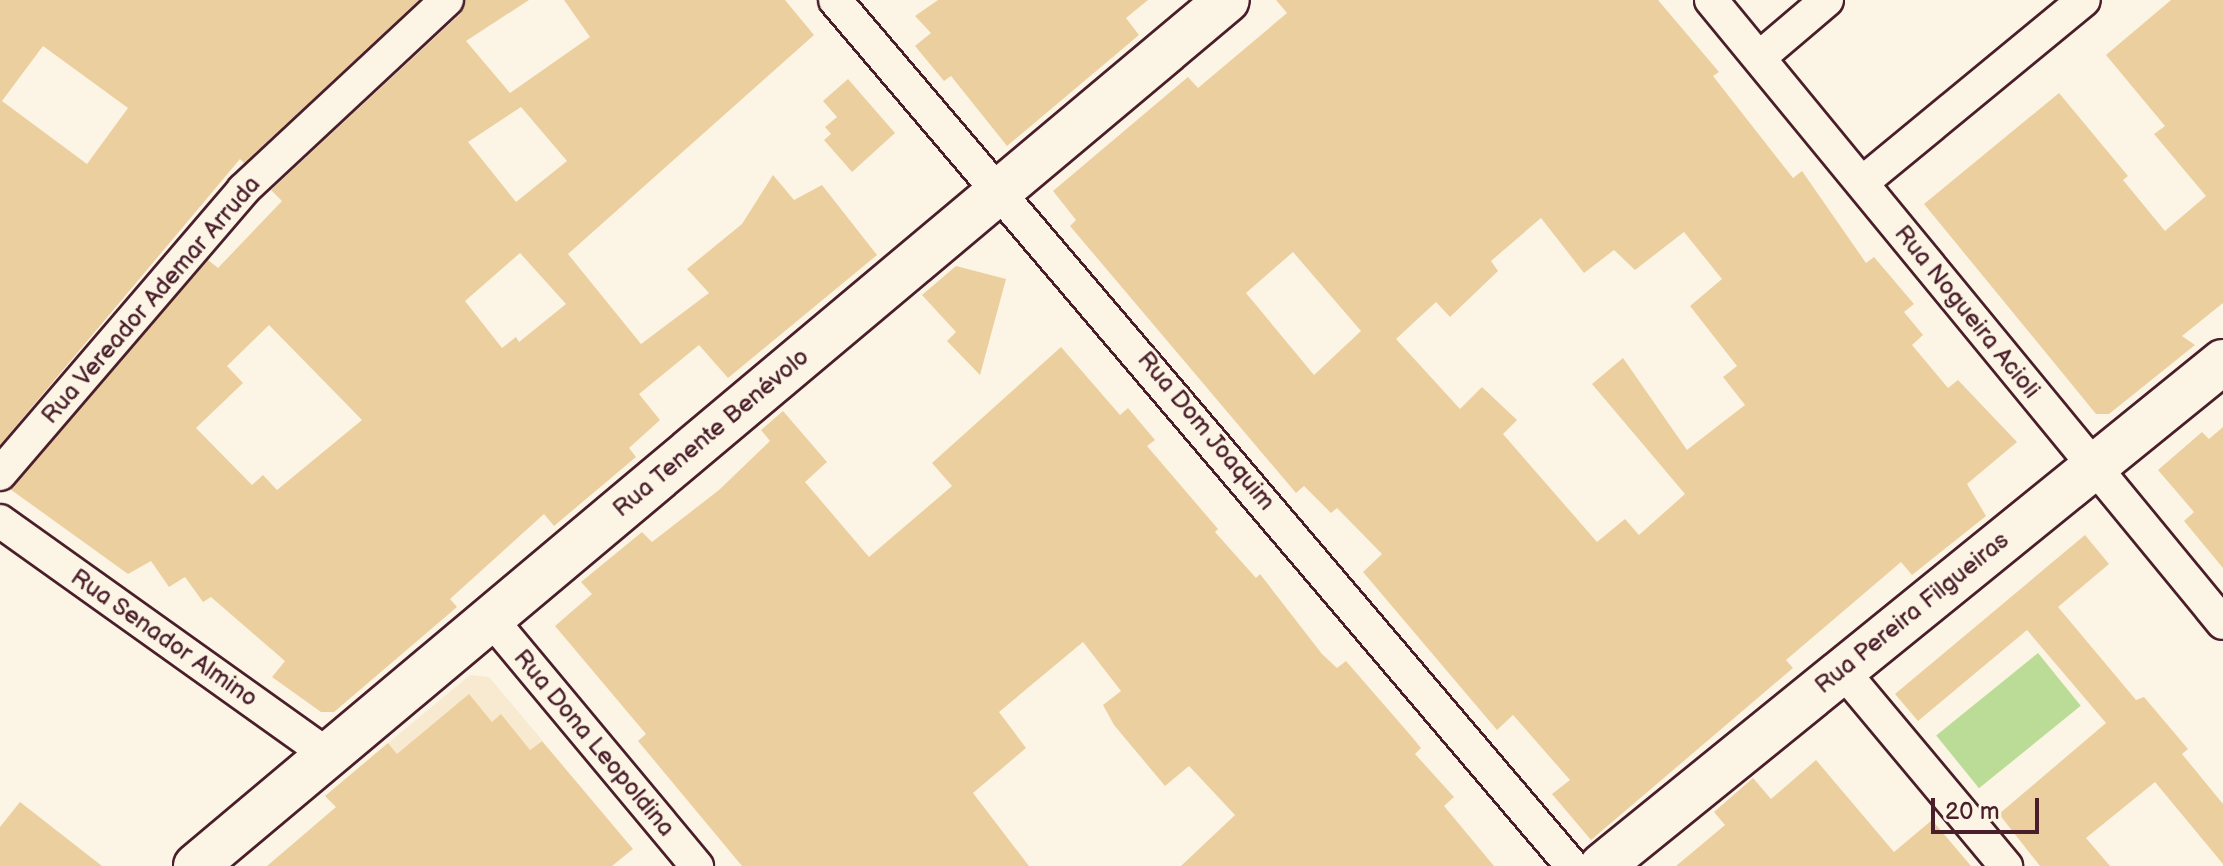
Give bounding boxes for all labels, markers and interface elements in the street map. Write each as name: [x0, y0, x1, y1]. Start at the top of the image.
street label: Rua Vereador Ademar Arruda: [35, 170, 267, 430]
street label: Rua Nogueira Acioli: [1888, 220, 2046, 404]
street label: Rua Tenente Benévolo: [607, 342, 815, 524]
street label: Rua Dom Joaquim: [1131, 345, 1281, 517]
street label: Rua Pereira Filgueiras: [1809, 526, 2015, 700]
street label: Rua Senador Almino: [65, 563, 263, 713]
street label: Rua Dona Leopoldina: [507, 644, 681, 842]
scale bar: [1935, 782, 2043, 832]
text: 20 m: [1945, 797, 2000, 826]

